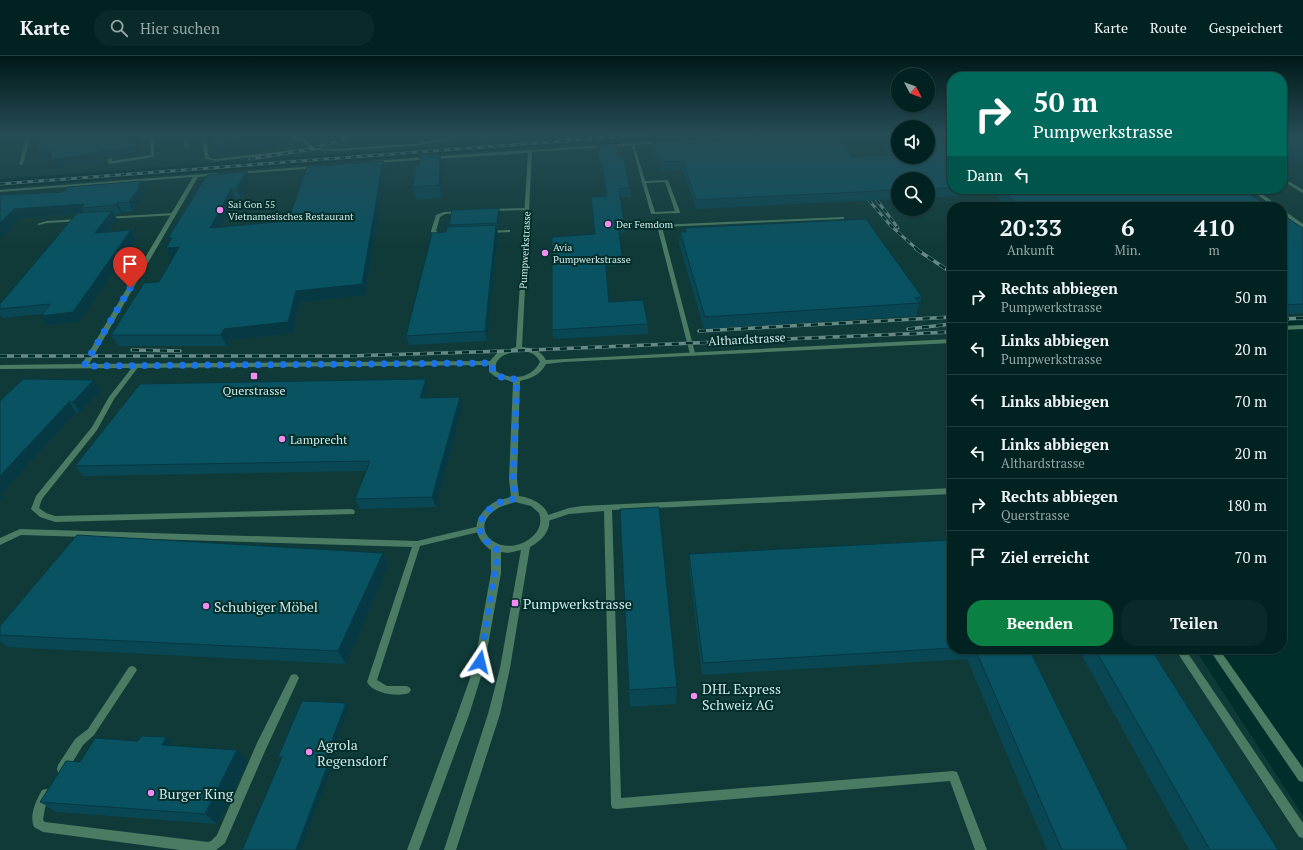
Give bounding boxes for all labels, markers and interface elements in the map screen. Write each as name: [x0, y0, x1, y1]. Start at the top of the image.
search box: [94, 10, 374, 46]
text: Karte: [20, 15, 70, 40]
icon: search: [108, 17, 130, 39]
text: Hier suchen: [140, 18, 220, 38]
text: Karte: [1094, 18, 1128, 37]
text: Route: [1150, 18, 1187, 37]
text: Gespeichert: [1209, 18, 1283, 37]
north arrow: [891, 68, 935, 112]
map controls: [891, 68, 935, 216]
text: 50 m: [1033, 83, 1098, 120]
icon: right: [967, 88, 1019, 140]
text: Pumpwerkstrasse: [1033, 119, 1173, 143]
button: sound: [891, 120, 935, 164]
icon: left: [1011, 164, 1033, 186]
text: Dann: [967, 165, 1003, 185]
button: search: [891, 172, 935, 216]
place label: Sai Gon 55 Vietnamesisches Restaurant: [228, 198, 354, 223]
marker: Sai Gon 55 Vietnamesisches Restaurant: [215, 205, 225, 215]
street label: Pumpwerkstrasse: [516, 211, 534, 289]
text: 20:33: [1000, 211, 1062, 243]
text: 6: [1121, 211, 1135, 243]
text: 410: [1194, 211, 1234, 243]
place label: Der Femdom: [616, 218, 674, 231]
marker: Der Femdom: [603, 219, 613, 229]
place label: Avia Pumpwerkstrasse: [553, 241, 631, 266]
text: Ankunft: [1007, 241, 1055, 259]
text: Min.: [1115, 241, 1141, 259]
text: m: [1208, 241, 1220, 259]
pin: [113, 247, 147, 288]
marker: Avia Pumpwerkstrasse: [540, 248, 550, 258]
icon: arrive: [119, 253, 141, 275]
text: Rechts abbiegen: [1001, 278, 1118, 298]
icon: right: [967, 286, 989, 308]
text: 50 m: [1234, 287, 1267, 307]
text: Pumpwerkstrasse: [1001, 298, 1102, 316]
street label: Althardstrasse: [708, 329, 786, 349]
text: Links abbiegen: [1001, 330, 1109, 350]
icon: left: [967, 338, 989, 360]
text: 20 m: [1234, 339, 1267, 359]
text: Pumpwerkstrasse: [1001, 350, 1102, 368]
marker: Querstrasse: [249, 371, 259, 381]
place label: Querstrasse: [222, 383, 286, 398]
icon: left: [967, 390, 989, 412]
text: Links abbiegen: [1001, 391, 1109, 411]
text: 70 m: [1234, 391, 1267, 411]
place label: Lamprecht: [290, 432, 348, 447]
marker: Lamprecht: [277, 434, 287, 444]
text: Links abbiegen: [1001, 434, 1109, 454]
icon: left: [967, 442, 989, 464]
text: 20 m: [1234, 443, 1267, 463]
text: Althardstrasse: [1001, 454, 1085, 472]
text: Rechts abbiegen: [1001, 486, 1118, 506]
icon: right: [967, 494, 989, 516]
text: 180 m: [1226, 495, 1267, 515]
text: Querstrasse: [1001, 506, 1069, 524]
icon: arrive: [967, 546, 989, 568]
text: Ziel erreicht: [1001, 547, 1089, 567]
text: 70 m: [1234, 547, 1267, 567]
place label: Pumpwerkstrasse: [523, 594, 632, 613]
place label: Schubiger Möbel: [214, 597, 318, 616]
marker: Pumpwerkstrasse: [510, 598, 520, 608]
button: Beenden: [967, 600, 1113, 646]
button: Teilen: [1121, 600, 1267, 646]
marker: Schubiger Möbel: [201, 601, 211, 611]
position arrow: [459, 641, 501, 683]
place label: DHL Express Schweiz AG: [702, 679, 781, 714]
marker: DHL Express Schweiz AG: [689, 691, 699, 701]
place label: Agrola Regensdorf: [317, 735, 388, 770]
marker: Agrola Regensdorf: [304, 747, 314, 757]
place label: Burger King: [159, 784, 234, 803]
marker: Burger King: [146, 788, 156, 798]

